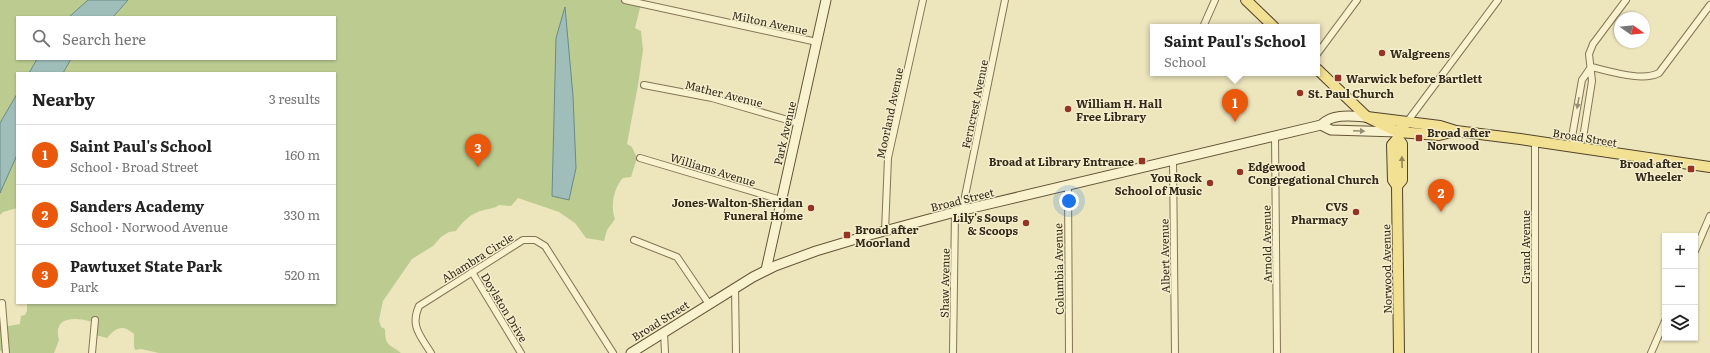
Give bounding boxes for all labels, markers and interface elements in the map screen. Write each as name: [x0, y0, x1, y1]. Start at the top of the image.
street label: Milton Avenue: [731, 6, 810, 38]
north arrow: [1614, 12, 1650, 48]
search box: [16, 16, 336, 60]
popup: [1150, 24, 1320, 76]
icon: search: [30, 27, 52, 49]
text: Search here: [62, 27, 146, 50]
text: Saint Paul's School: [1164, 29, 1306, 52]
place label: Walgreens: [1390, 45, 1450, 61]
marker: Walgreens: [1377, 48, 1387, 58]
text: School: [1164, 52, 1206, 71]
street label: Ferncrest Avenue: [957, 58, 991, 150]
street label: Moorland Avenue: [872, 66, 907, 160]
place label: Warwick before Bartlett: [1346, 70, 1483, 86]
marker: Warwick before Bartlett: [1333, 73, 1343, 83]
street label: Mather Avenue: [683, 76, 765, 110]
place label: St. Paul Church: [1308, 85, 1395, 101]
text: Nearby: [32, 86, 95, 111]
marker: St. Paul Church: [1295, 88, 1305, 98]
text: 3 results: [269, 89, 320, 108]
pin: 1: [1222, 89, 1248, 122]
place label: William H. Hall Free Library: [1076, 95, 1162, 124]
one-way arrow: [1574, 97, 1580, 109]
street label: Park Avenue: [769, 99, 799, 166]
marker: William H. Hall Free Library: [1063, 104, 1073, 114]
place label: Broad after Norwood: [1427, 124, 1491, 153]
street label: Broad Street: [1552, 124, 1619, 150]
one-way arrow: [1353, 128, 1366, 134]
marker: Broad after Norwood: [1414, 133, 1424, 143]
text: Saint Paul's School: [70, 134, 212, 157]
pin: 3: [465, 134, 491, 167]
text: 1: [42, 145, 48, 164]
text: 160 m: [285, 145, 320, 164]
street label: Williams Avenue: [668, 148, 758, 190]
place label: Broad at Library Entrance: [989, 153, 1134, 169]
one-way arrow: [1399, 155, 1405, 168]
place label: Broad after Wheeler: [1620, 155, 1683, 184]
marker: Broad at Library Entrance: [1137, 156, 1147, 166]
text: School · Broad Street: [70, 157, 199, 176]
place label: Edgewood Congregational Church: [1248, 158, 1380, 187]
marker: Broad after Wheeler: [1686, 164, 1696, 174]
marker: Edgewood Congregational Church: [1235, 167, 1245, 177]
place label: You Rock School of Music: [1115, 169, 1203, 198]
marker: You Rock School of Music: [1205, 178, 1215, 188]
pin: 2: [1428, 179, 1454, 212]
street label: Broad Street: [928, 183, 996, 215]
your location: [1059, 191, 1079, 211]
text: Sanders Academy: [70, 194, 204, 217]
place label: Jones-Walton-Sheridan Funeral Home: [672, 194, 803, 223]
place label: CVS Pharmacy: [1291, 198, 1348, 227]
marker: Jones-Walton-Sheridan Funeral Home: [806, 203, 816, 213]
text: 2: [42, 205, 48, 224]
text: 330 m: [284, 205, 320, 224]
street label: Arnold Avenue: [1257, 205, 1275, 283]
marker: CVS Pharmacy: [1351, 207, 1361, 217]
place label: Lily's Soups & Scoops: [953, 209, 1019, 238]
street label: Grand Avenue: [1517, 210, 1533, 284]
text: School · Norwood Avenue: [70, 217, 228, 236]
marker: Lily's Soups & Scoops: [1021, 218, 1031, 228]
street label: Albert Avenue: [1155, 218, 1173, 293]
place label: Broad after Moorland: [855, 221, 919, 250]
street label: Columbia Avenue: [1049, 223, 1067, 315]
street label: Norwood Avenue: [1377, 224, 1395, 314]
street label: Ahambra Circle: [438, 228, 516, 286]
marker: Broad after Moorland: [842, 230, 852, 240]
map controls: [1662, 233, 1698, 341]
button: +: [1662, 233, 1698, 269]
street label: Shaw Avenue: [935, 248, 953, 318]
text: Pawtuxet State Park: [70, 254, 222, 277]
text: 3: [41, 265, 49, 284]
text: 520 m: [284, 265, 320, 284]
street label: Doylston Drive: [478, 269, 532, 345]
button: −: [1662, 269, 1698, 305]
text: Park: [70, 277, 99, 296]
street label: Broad Street: [628, 296, 692, 344]
button: layers: [1662, 305, 1698, 341]

